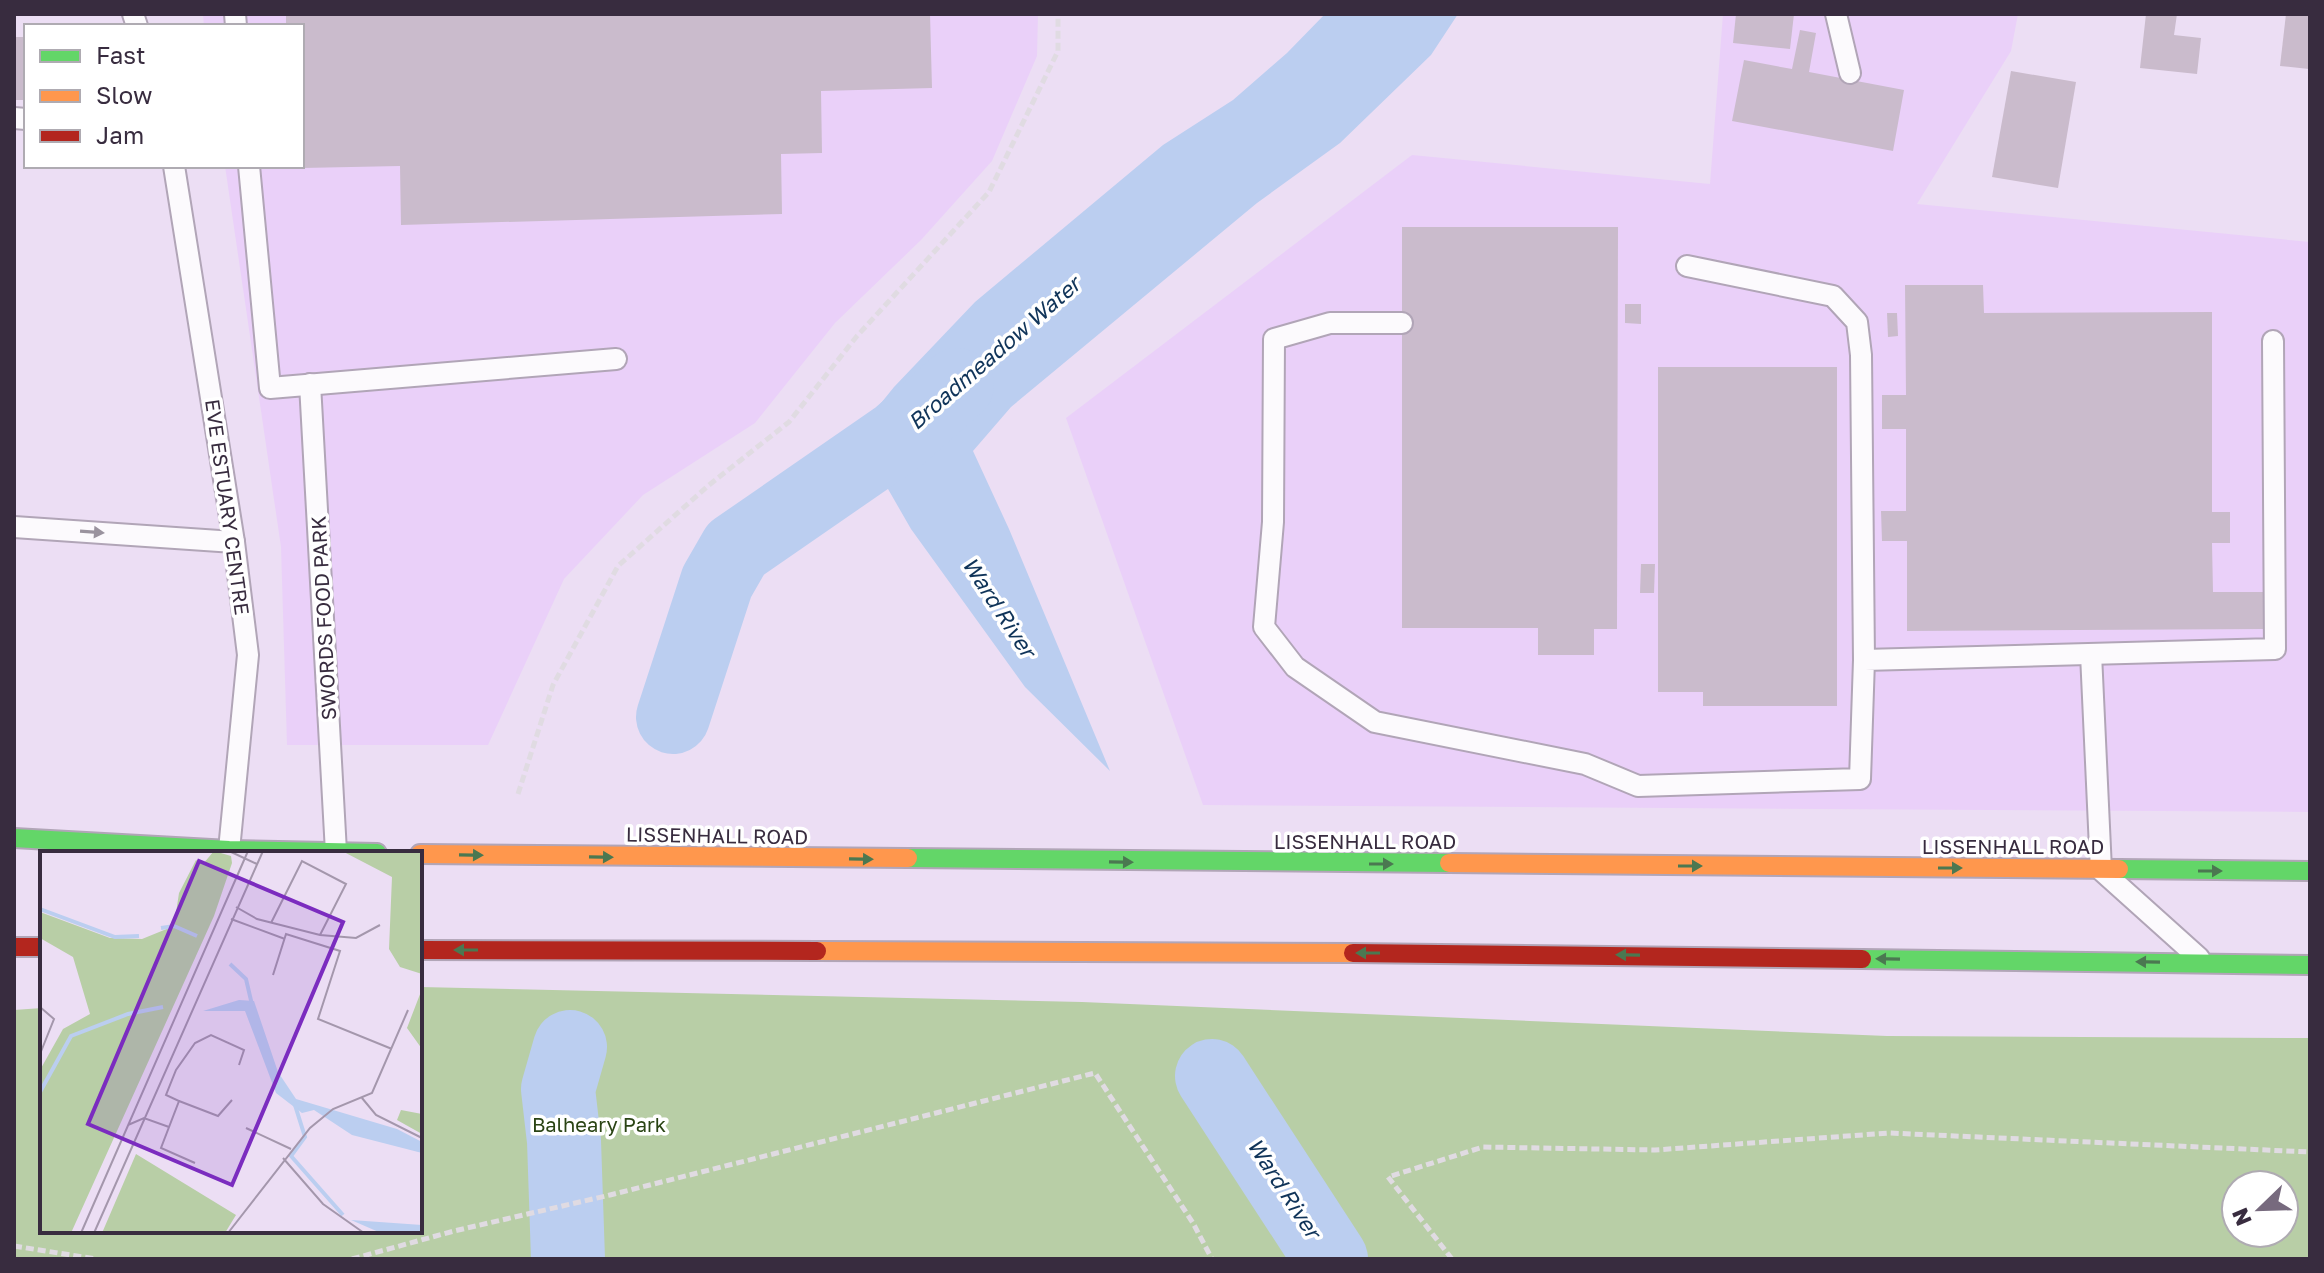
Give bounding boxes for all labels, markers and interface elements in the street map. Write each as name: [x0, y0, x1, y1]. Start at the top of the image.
legend: [24, 24, 304, 168]
text: Fast: [96, 40, 146, 69]
text: Slow: [96, 80, 152, 109]
text: Jam: [96, 120, 144, 149]
water label: Broadmeadow Water: [902, 268, 1088, 435]
street label: EVE ESTUARY CENTRE: [201, 397, 255, 616]
street label: SWORDS FOOD PARK: [306, 515, 340, 721]
one-way arrow: [80, 526, 105, 539]
water label: Ward River: [957, 552, 1044, 665]
street label: LISSENHALL ROAD: [626, 821, 808, 849]
street label: LISSENHALL ROAD: [1274, 829, 1456, 853]
street label: LISSENHALL ROAD: [1922, 834, 2104, 858]
one-way arrow: [459, 849, 484, 861]
inset map: [40, 851, 422, 1233]
one-way arrow: [589, 851, 614, 863]
one-way arrow: [849, 853, 874, 865]
one-way arrow: [1109, 855, 1134, 868]
one-way arrow: [1369, 858, 1394, 870]
one-way arrow: [1678, 860, 1703, 872]
one-way arrow: [1938, 862, 1963, 874]
one-way arrow: [2198, 864, 2223, 877]
one-way arrow: [453, 944, 478, 956]
one-way arrow: [1355, 947, 1380, 959]
one-way arrow: [1615, 949, 1640, 961]
one-way arrow: [1875, 952, 1900, 965]
one-way arrow: [2135, 956, 2160, 968]
park label: Balheary Park: [532, 1112, 666, 1136]
water label: Ward River: [1242, 1133, 1329, 1246]
north arrow: [2220, 1169, 2300, 1249]
text: N: [2225, 1204, 2257, 1230]

